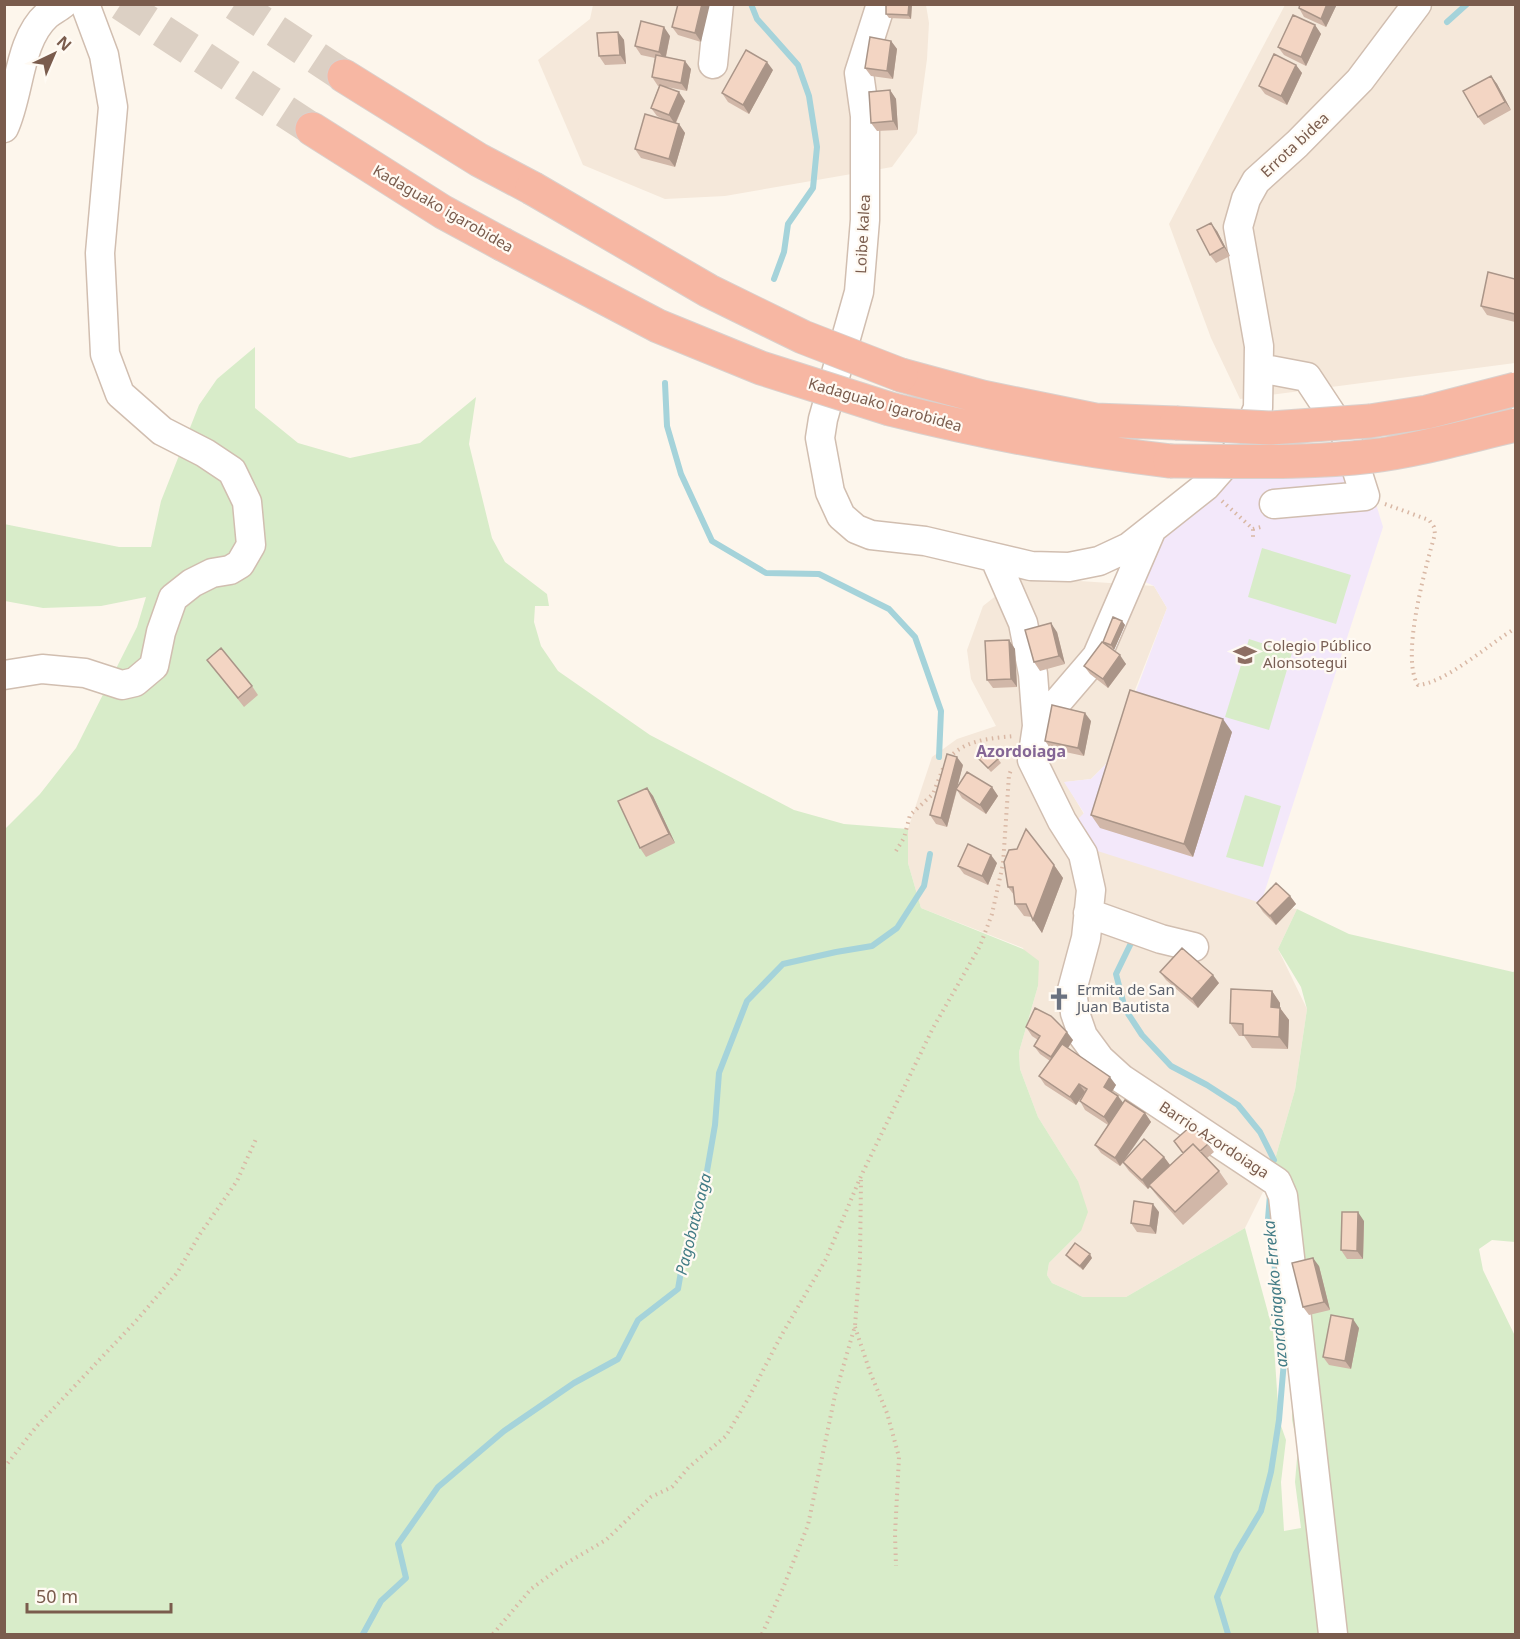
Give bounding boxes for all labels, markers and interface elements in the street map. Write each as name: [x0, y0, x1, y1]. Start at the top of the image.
north arrow: [24, 24, 84, 84]
text: N: [52, 31, 77, 56]
street label: Errota bidea: [1256, 107, 1333, 181]
street label: Kadaguako igarobidea: [370, 160, 517, 257]
street label: Loibe kalea: [850, 194, 874, 274]
street label: Kadaguako igarobidea: [806, 373, 964, 436]
place label: Colegio Público Alonsotegui: [1263, 635, 1372, 672]
school or university icon: Colegio Público Alonsotegui: [1232, 642, 1258, 668]
district label: Azordoiaga: [976, 740, 1066, 762]
place label: Ermita de San Juan Bautista: [1075, 979, 1175, 1016]
church icon: Ermita de San Juan Bautista: [1046, 986, 1072, 1012]
street label: Barrio Azordoiaga: [1156, 1096, 1273, 1182]
water label: Pagobatxoaga: [670, 1171, 716, 1277]
water label: azordoiagako Erreka: [1258, 1220, 1292, 1368]
scale bar: [27, 1576, 171, 1614]
text: 50 m: [36, 1584, 78, 1608]

